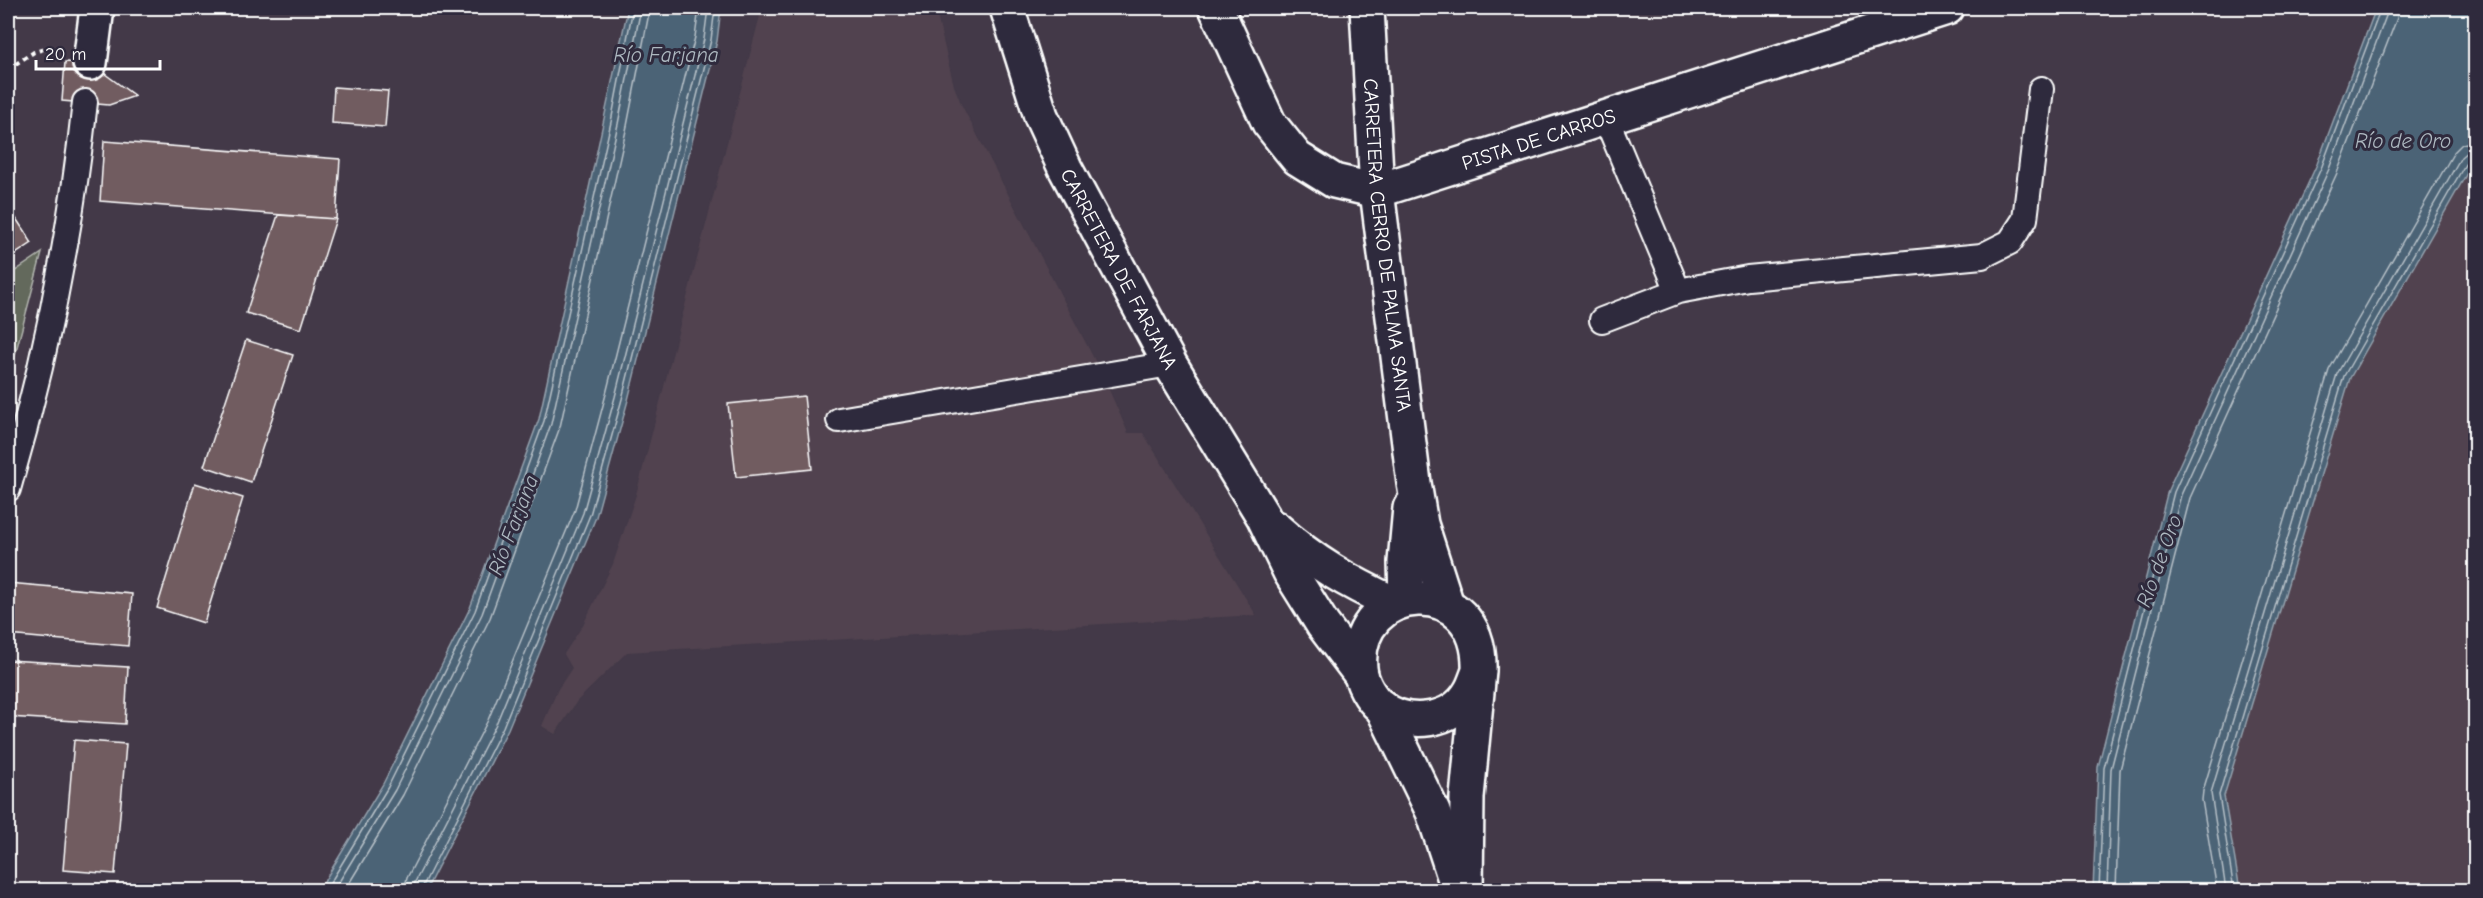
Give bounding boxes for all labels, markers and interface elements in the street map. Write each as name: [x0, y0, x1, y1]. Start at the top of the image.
scale bar: [36, 33, 160, 71]
water label: Río Farjana: [613, 43, 719, 67]
text: 20 m: [45, 44, 86, 65]
street label: CARRETERA CERRO DE PALMA SANTA: [1359, 78, 1416, 413]
street label: PISTA DE CARROS: [1459, 104, 1618, 175]
water label: Río de Oro: [2355, 129, 2451, 153]
street label: CARRETERA DE FARJANA: [1056, 165, 1182, 374]
water label: Río Farjana: [483, 471, 543, 578]
water label: Río de Oro: [2131, 512, 2187, 610]

